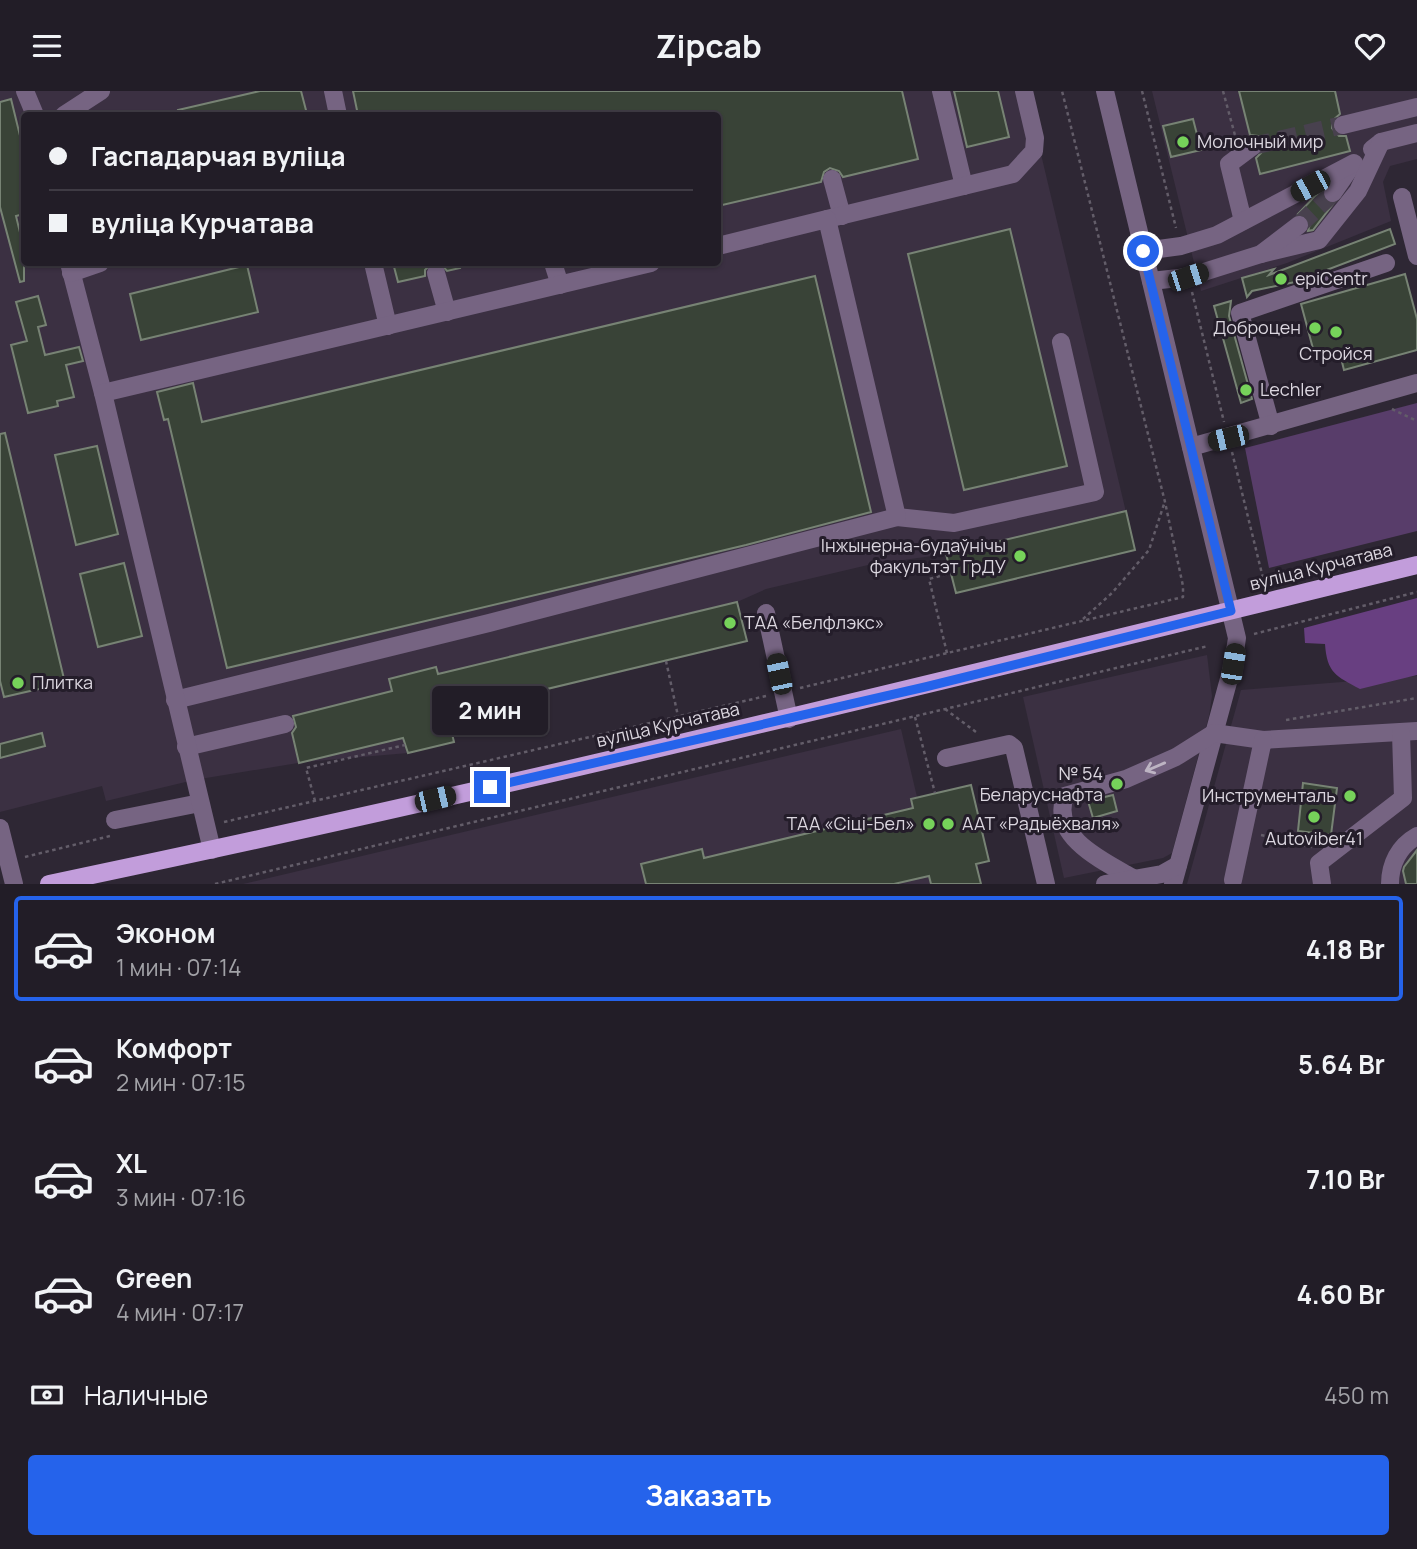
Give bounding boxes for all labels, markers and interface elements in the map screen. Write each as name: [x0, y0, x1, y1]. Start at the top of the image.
text: Zipcab: [655, 24, 762, 68]
icon: menu: [28, 27, 66, 65]
icon: heart: [1351, 27, 1389, 65]
place label: Молочный мир: [1197, 129, 1323, 153]
marker: Молочный мир: [1175, 134, 1191, 150]
text: Гаспадарчая вуліца: [91, 138, 345, 174]
car: [1287, 167, 1334, 205]
text: вуліца Курчатава: [91, 205, 314, 241]
route start: [1127, 235, 1159, 267]
car: [1165, 261, 1212, 293]
place label: epiCentr: [1295, 266, 1368, 290]
marker: epiCentr: [1273, 271, 1289, 287]
place label: Доброцен: [1213, 315, 1301, 339]
marker: Доброцен: [1307, 320, 1323, 336]
marker: Стройся: [1328, 324, 1344, 340]
place label: Стройся: [1299, 341, 1373, 365]
place label: Lechler: [1260, 377, 1322, 401]
marker: Lechler: [1238, 382, 1254, 398]
car: [1206, 423, 1251, 453]
place label: Інжынерна-будаўнічы факультэт ГрДУ: [821, 533, 1006, 578]
street label: вуліца Курчатава: [1247, 537, 1395, 595]
marker: Інжынерна-будаўнічы факультэт ГрДУ: [1012, 548, 1028, 564]
place label: ТАА «Белфлэкс»: [744, 610, 884, 634]
marker: ТАА «Белфлэкс»: [722, 615, 738, 631]
car: [1220, 642, 1247, 686]
car: [765, 651, 794, 697]
place label: Плитка: [32, 670, 93, 694]
marker: Плитка: [10, 675, 26, 691]
callout: 2 мин: [432, 685, 548, 735]
text: 2 мин: [458, 694, 522, 726]
street label: вуліца Курчатава: [594, 696, 742, 752]
place label: № 54 Беларуснафта: [980, 761, 1103, 806]
one-way arrow: [1144, 761, 1166, 774]
route end: [474, 771, 506, 803]
marker: № 54 Беларуснафта: [1109, 776, 1125, 792]
place label: Инструменталь: [1202, 783, 1336, 807]
car: [413, 784, 458, 814]
marker: Инструменталь: [1342, 788, 1358, 804]
marker: Autoviber41: [1306, 809, 1322, 825]
place label: ТАА «Сіці-Бел»: [787, 811, 915, 835]
place label: ААТ «Радыёхваля»: [962, 811, 1121, 835]
marker: ТАА «Сіці-Бел»: [921, 816, 937, 832]
marker: ААТ «Радыёхваля»: [940, 816, 956, 832]
place label: Autoviber41: [1265, 826, 1363, 850]
text: Эконом: [116, 915, 216, 951]
icon: car: [32, 917, 95, 980]
text: 4.18 Br: [1306, 931, 1385, 967]
text: 1 мин · 07:14: [116, 951, 242, 983]
text: Комфорт: [116, 1030, 232, 1066]
icon: car: [32, 1032, 95, 1095]
text: 5.64 Br: [1298, 1046, 1385, 1082]
text: 2 мин · 07:15: [116, 1066, 245, 1098]
text: XL: [116, 1145, 147, 1181]
icon: car: [32, 1147, 95, 1210]
text: 7.10 Br: [1306, 1161, 1385, 1197]
text: 3 мин · 07:16: [116, 1181, 246, 1213]
text: Green: [116, 1260, 192, 1296]
icon: car: [32, 1262, 95, 1325]
text: 4.60 Br: [1297, 1276, 1385, 1312]
text: 4 мин · 07:17: [116, 1296, 244, 1328]
icon: cash: [28, 1376, 66, 1414]
text: Наличные: [84, 1377, 208, 1413]
text: 450 m: [1324, 1379, 1389, 1411]
button: Заказать: [28, 1455, 1389, 1535]

